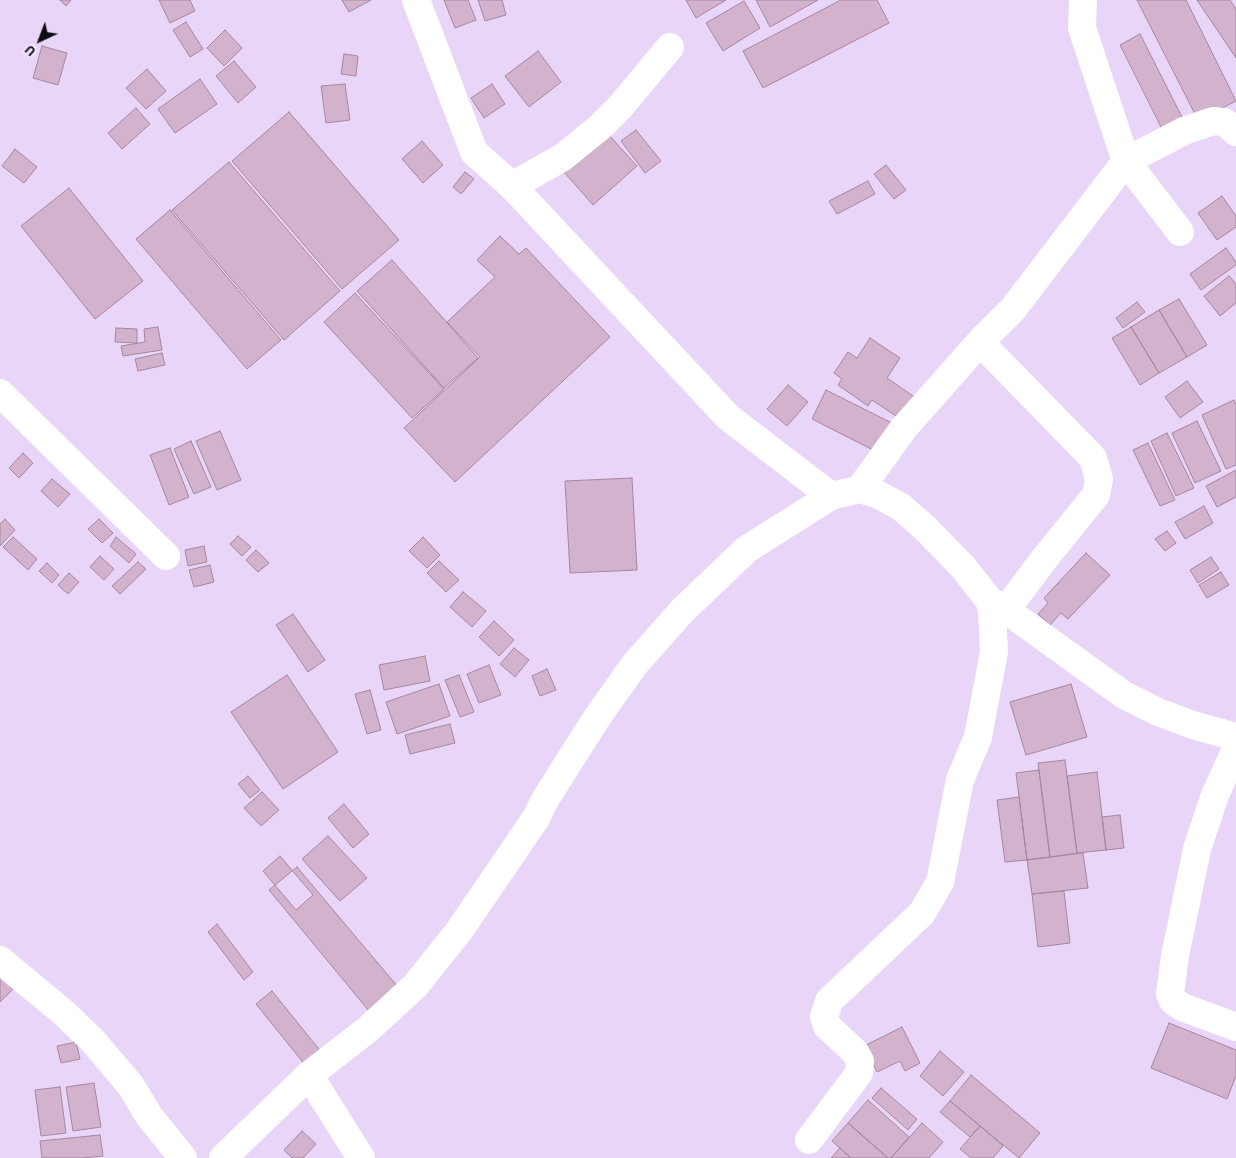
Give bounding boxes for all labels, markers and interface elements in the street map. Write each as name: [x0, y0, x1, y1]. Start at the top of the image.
north arrow: [15, 15, 65, 65]
text: U: [20, 42, 38, 61]

